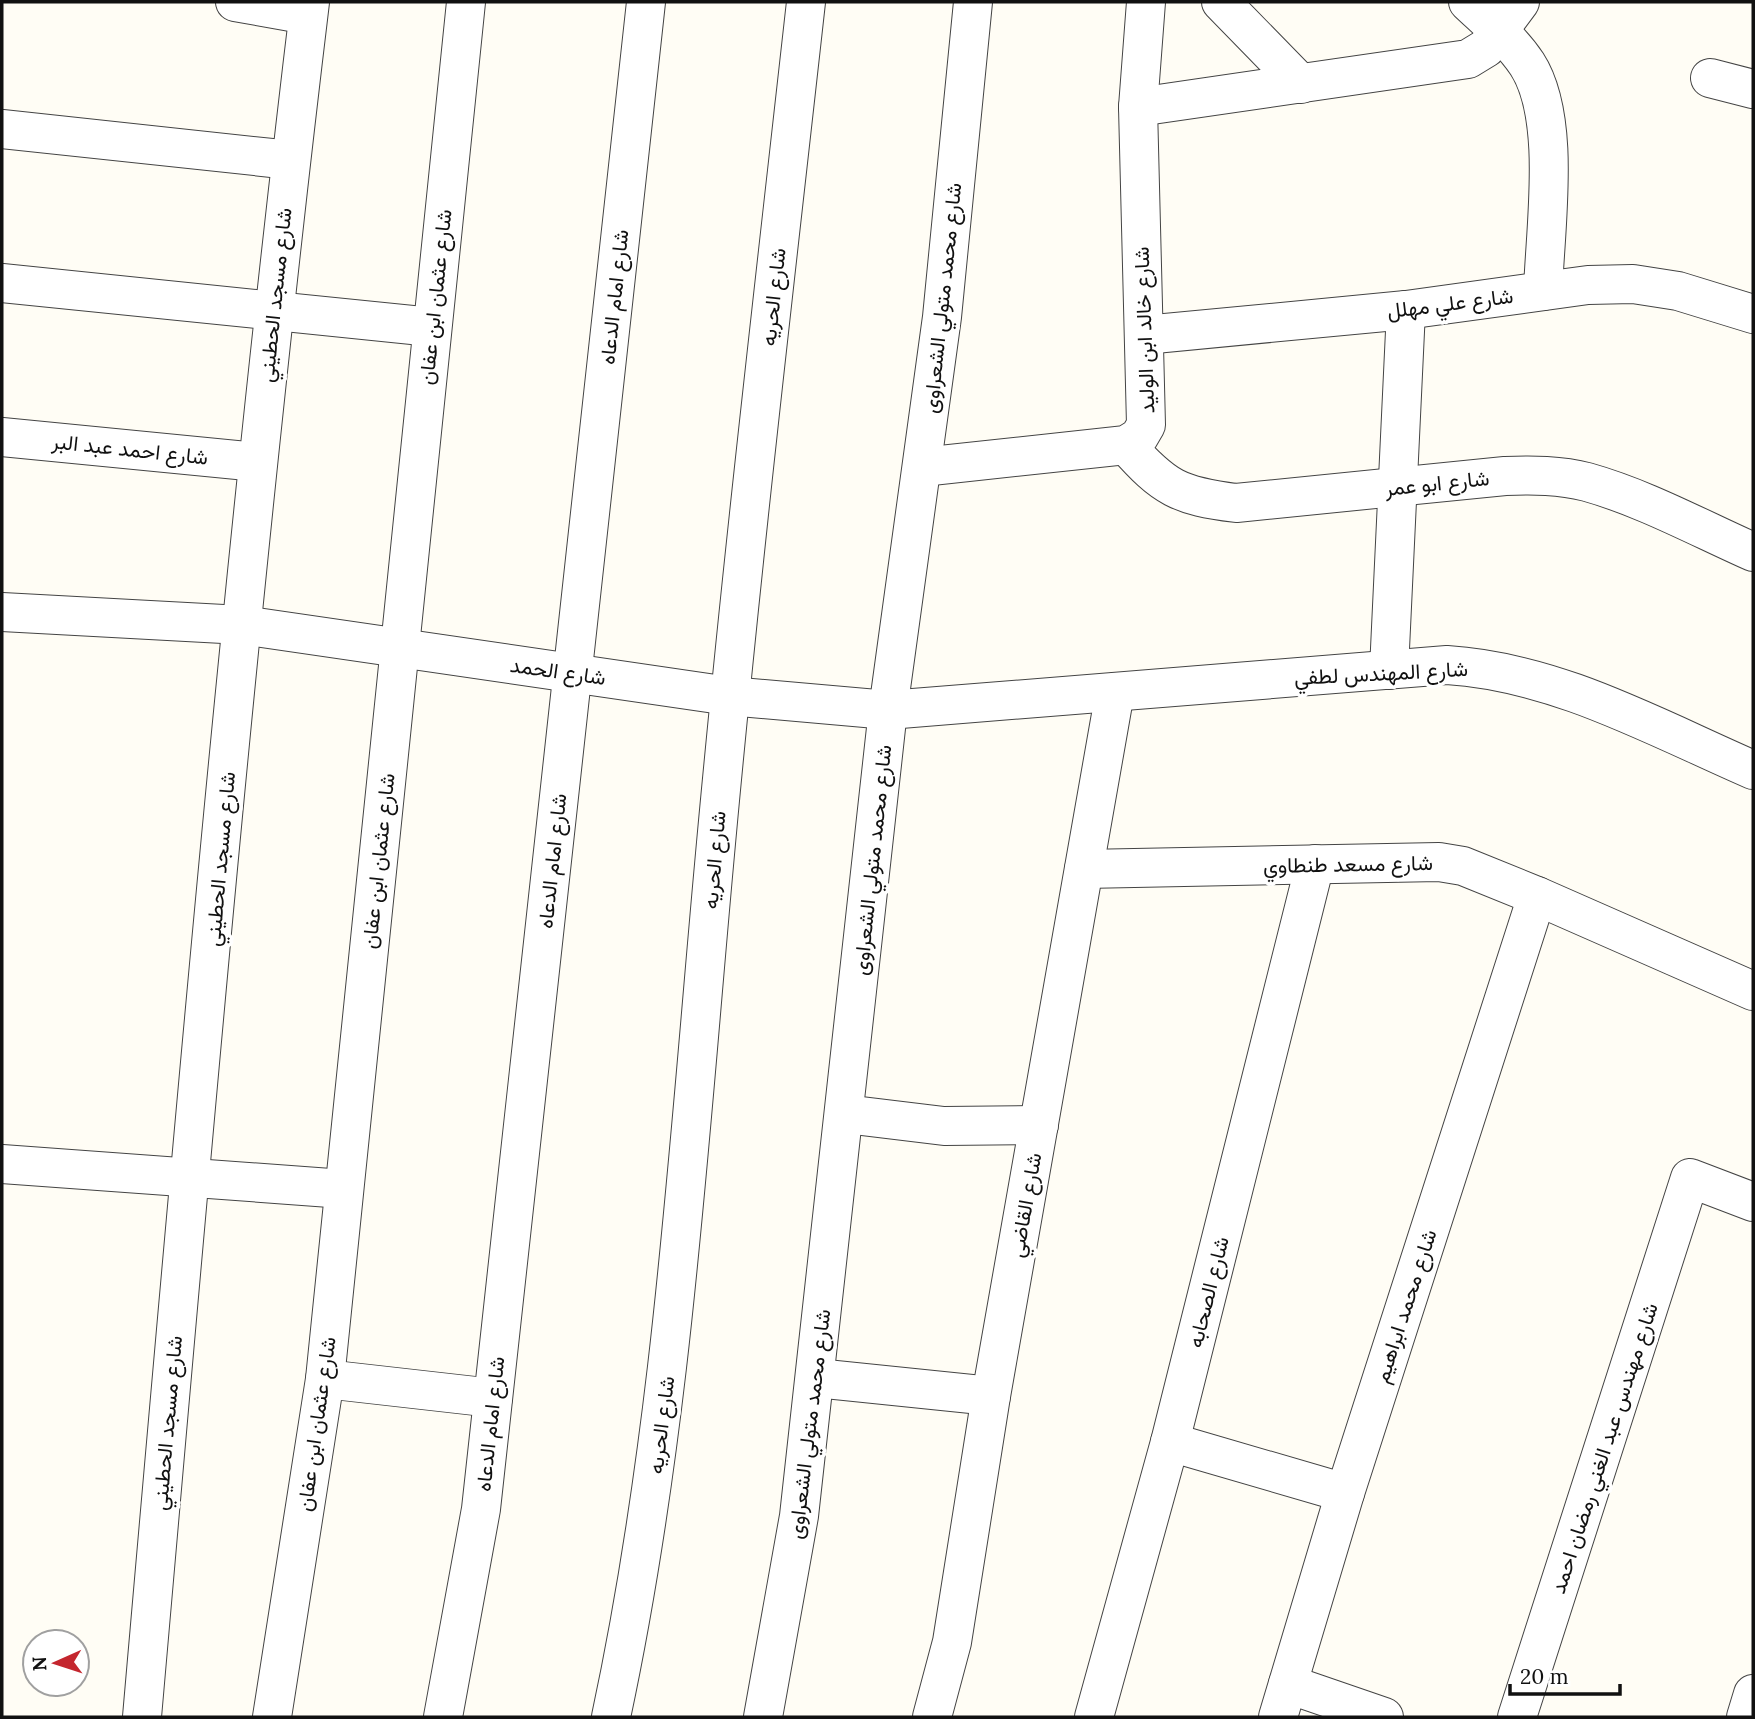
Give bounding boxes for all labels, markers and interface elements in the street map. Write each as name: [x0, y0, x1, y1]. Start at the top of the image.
street label: شارع محمد متولي الشعراوى: [916, 181, 972, 415]
street label: شارع مسجد الحطيني: [252, 206, 302, 384]
street label: شارع عثمان ابن عفان: [412, 208, 459, 386]
street label: شارع امام الدعاه: [593, 228, 636, 366]
street label: شارع خالد ابن الوليد: [1128, 246, 1161, 414]
street label: شارع الحريه: [754, 247, 793, 348]
street label: شارع علي مهلل: [1385, 282, 1515, 328]
street label: شارع احمد عبد البر: [50, 427, 209, 472]
street label: شارع ابو عمر: [1382, 464, 1491, 503]
street label: شارع الحمد: [508, 651, 608, 692]
street label: شارع المهندس لطفي: [1293, 655, 1469, 695]
street label: شارع محمد متولي الشعراوى: [846, 743, 902, 977]
street label: شارع مسجد الحطيني: [199, 770, 245, 948]
street label: شارع عثمان ابن عفان: [355, 772, 402, 950]
street label: شارع امام الدعاه: [531, 792, 574, 930]
street label: شارع الحريه: [696, 810, 733, 910]
street label: شارع مسعد طنطاوي: [1263, 849, 1433, 883]
street label: شارع القاضي: [1003, 1151, 1051, 1260]
street label: شارع محمد ابراهيم: [1367, 1226, 1444, 1387]
street label: شارع الصحابه: [1181, 1234, 1236, 1351]
street label: شارع مهندس عبد الغني رمضان احمد: [1544, 1299, 1668, 1598]
street label: شارع محمد متولي الشعراوى: [781, 1307, 840, 1541]
street label: شارع مسجد الحطيني: [146, 1334, 192, 1512]
street label: شارع عثمان ابن عفان: [290, 1335, 343, 1513]
street label: شارع امام الدعاه: [469, 1355, 512, 1493]
street label: شارع الحريه: [642, 1374, 681, 1476]
north arrow: [21, 1628, 91, 1698]
scale bar: [1510, 1652, 1620, 1696]
text: N: [27, 1656, 51, 1672]
text: 20 m: [1520, 1663, 1569, 1690]

